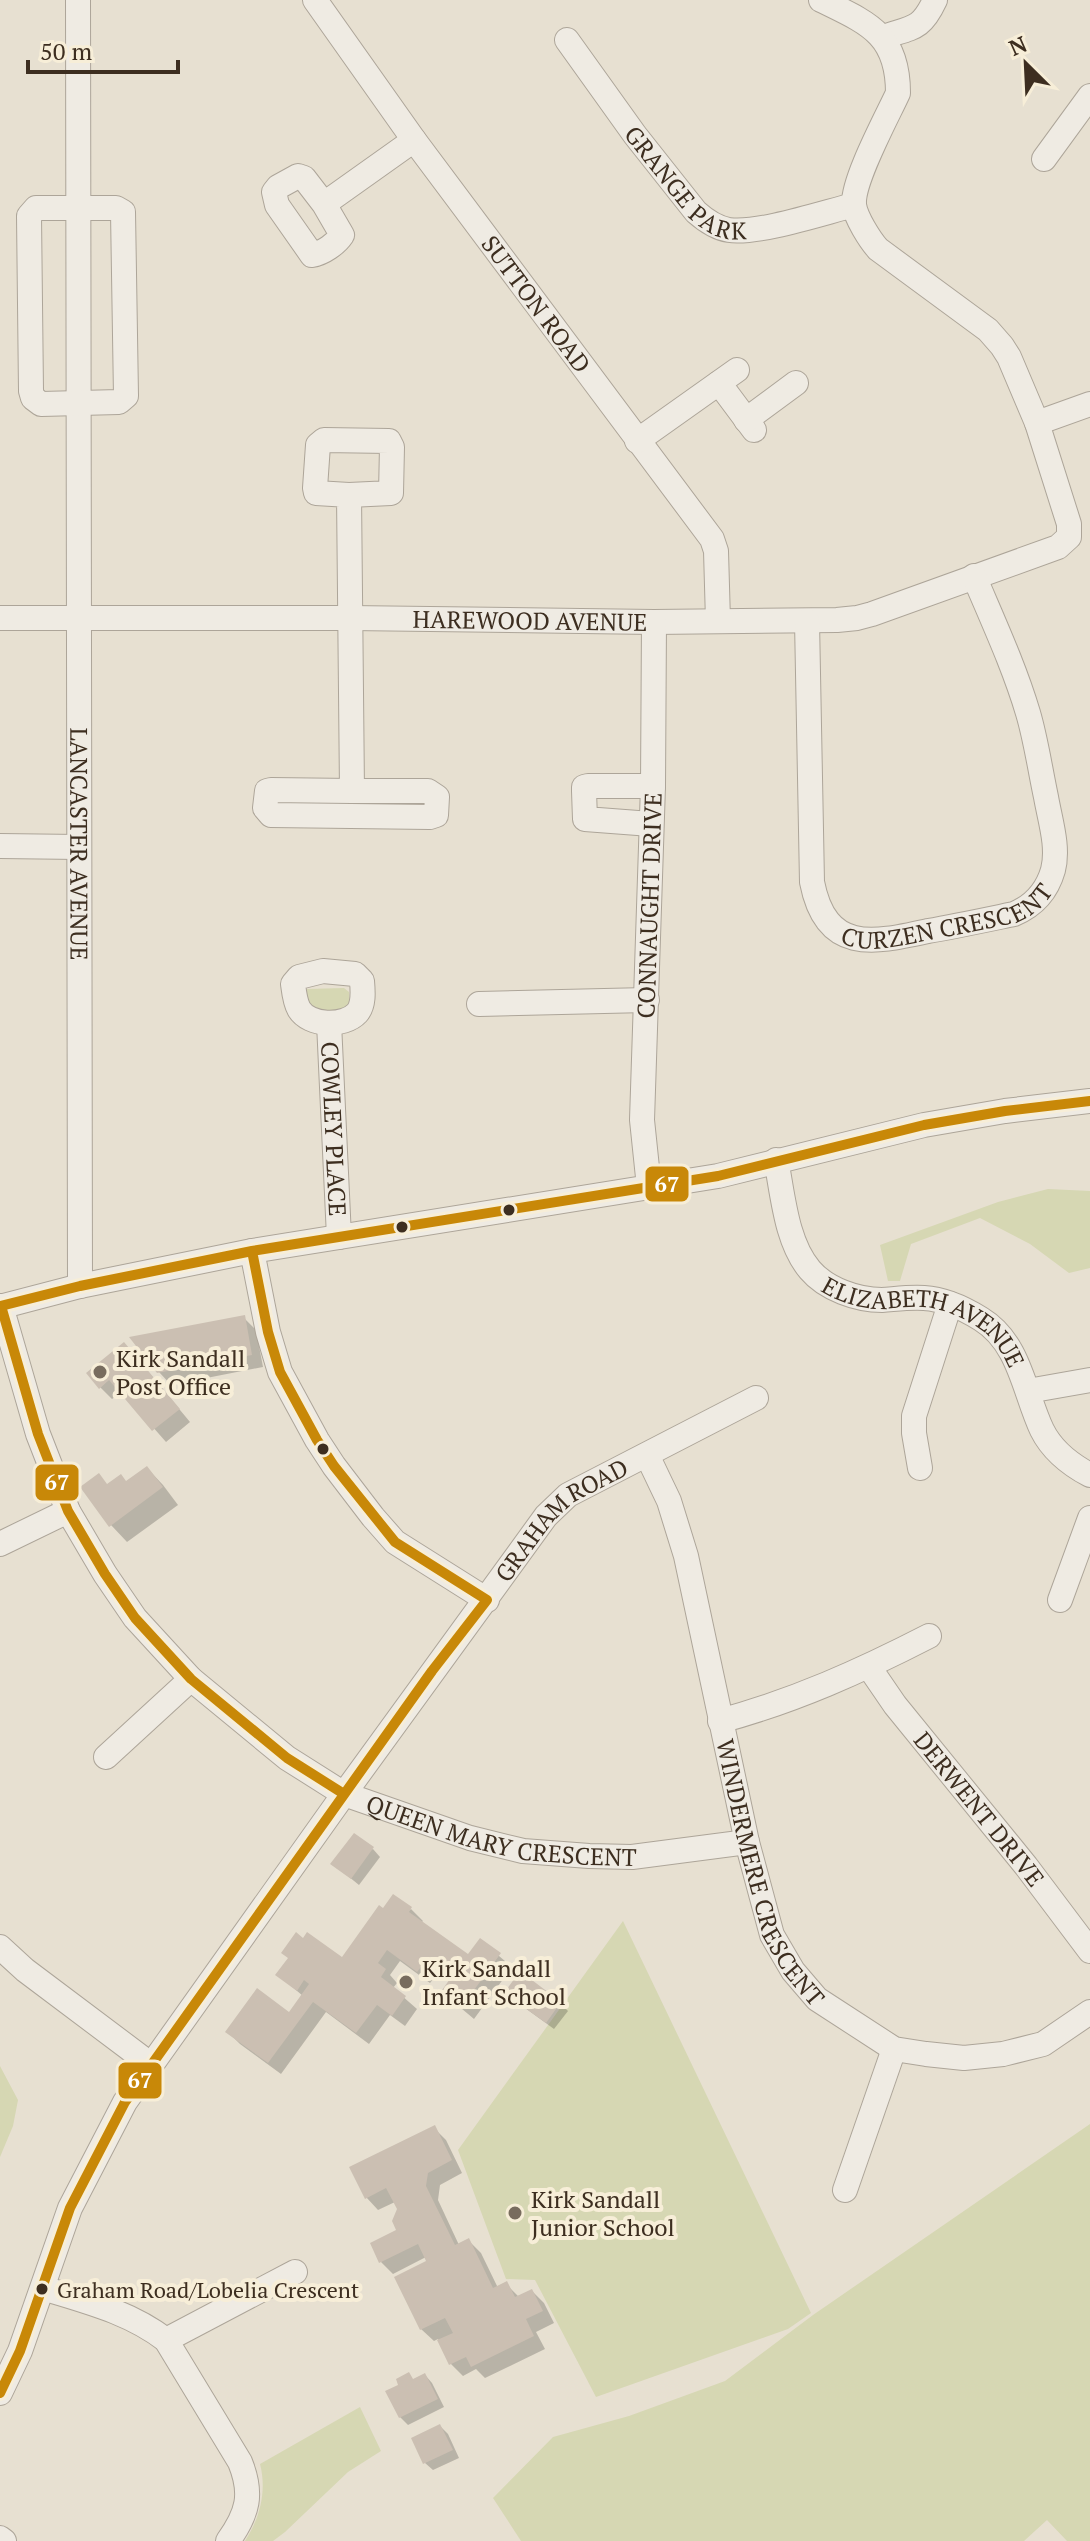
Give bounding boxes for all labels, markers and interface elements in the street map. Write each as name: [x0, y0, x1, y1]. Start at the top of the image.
scale bar: [28, 24, 178, 74]
north arrow: [986, 24, 1066, 104]
text: N: [1004, 29, 1031, 62]
text: 50 m: [40, 35, 92, 67]
street label: GRANGE PARK: [618, 119, 747, 247]
street label: SUTTON ROAD: [475, 229, 598, 379]
street label: HAREWOOD AVENUE: [412, 603, 648, 638]
street label: LANCASTER AVENUE: [63, 728, 95, 960]
street label: CONNAUGHT DRIVE: [629, 792, 669, 1019]
street label: CURZEN CRESCENT: [837, 877, 1059, 956]
street label: COWLEY PLACE: [314, 1041, 354, 1217]
line badge: 67: [644, 1165, 690, 1203]
text: 67: [655, 1169, 679, 1198]
unlabelled marker: [501, 1202, 517, 1218]
unlabelled marker: [394, 1219, 410, 1235]
street label: ELIZABETH AVENUE: [816, 1269, 1032, 1372]
place label: Kirk Sandall Post Office: [116, 1342, 245, 1402]
marker: Kirk Sandall Post Office: [91, 1363, 109, 1381]
unlabelled marker: [315, 1441, 331, 1457]
street label: GRAHAM ROAD: [487, 1451, 633, 1588]
line badge: 67: [34, 1463, 80, 1502]
text: 67: [45, 1467, 69, 1496]
street label: DERWENT DRIVE: [907, 1725, 1052, 1893]
street label: WINDERMERE CRESCENT: [709, 1736, 832, 2013]
street label: QUEEN MARY CRESCENT: [362, 1787, 637, 1873]
place label: Kirk Sandall Infant School: [422, 1952, 566, 2012]
marker: Kirk Sandall Infant School: [397, 1973, 415, 1991]
line badge: 67: [117, 2061, 163, 2100]
text: 67: [128, 2065, 152, 2094]
place label: Kirk Sandall Junior School: [531, 2183, 675, 2243]
marker: Kirk Sandall Junior School: [506, 2204, 524, 2222]
place label: Graham Road/Lobelia Crescent: [57, 2275, 359, 2304]
marker: Graham Road/Lobelia Crescent: [34, 2281, 50, 2297]

